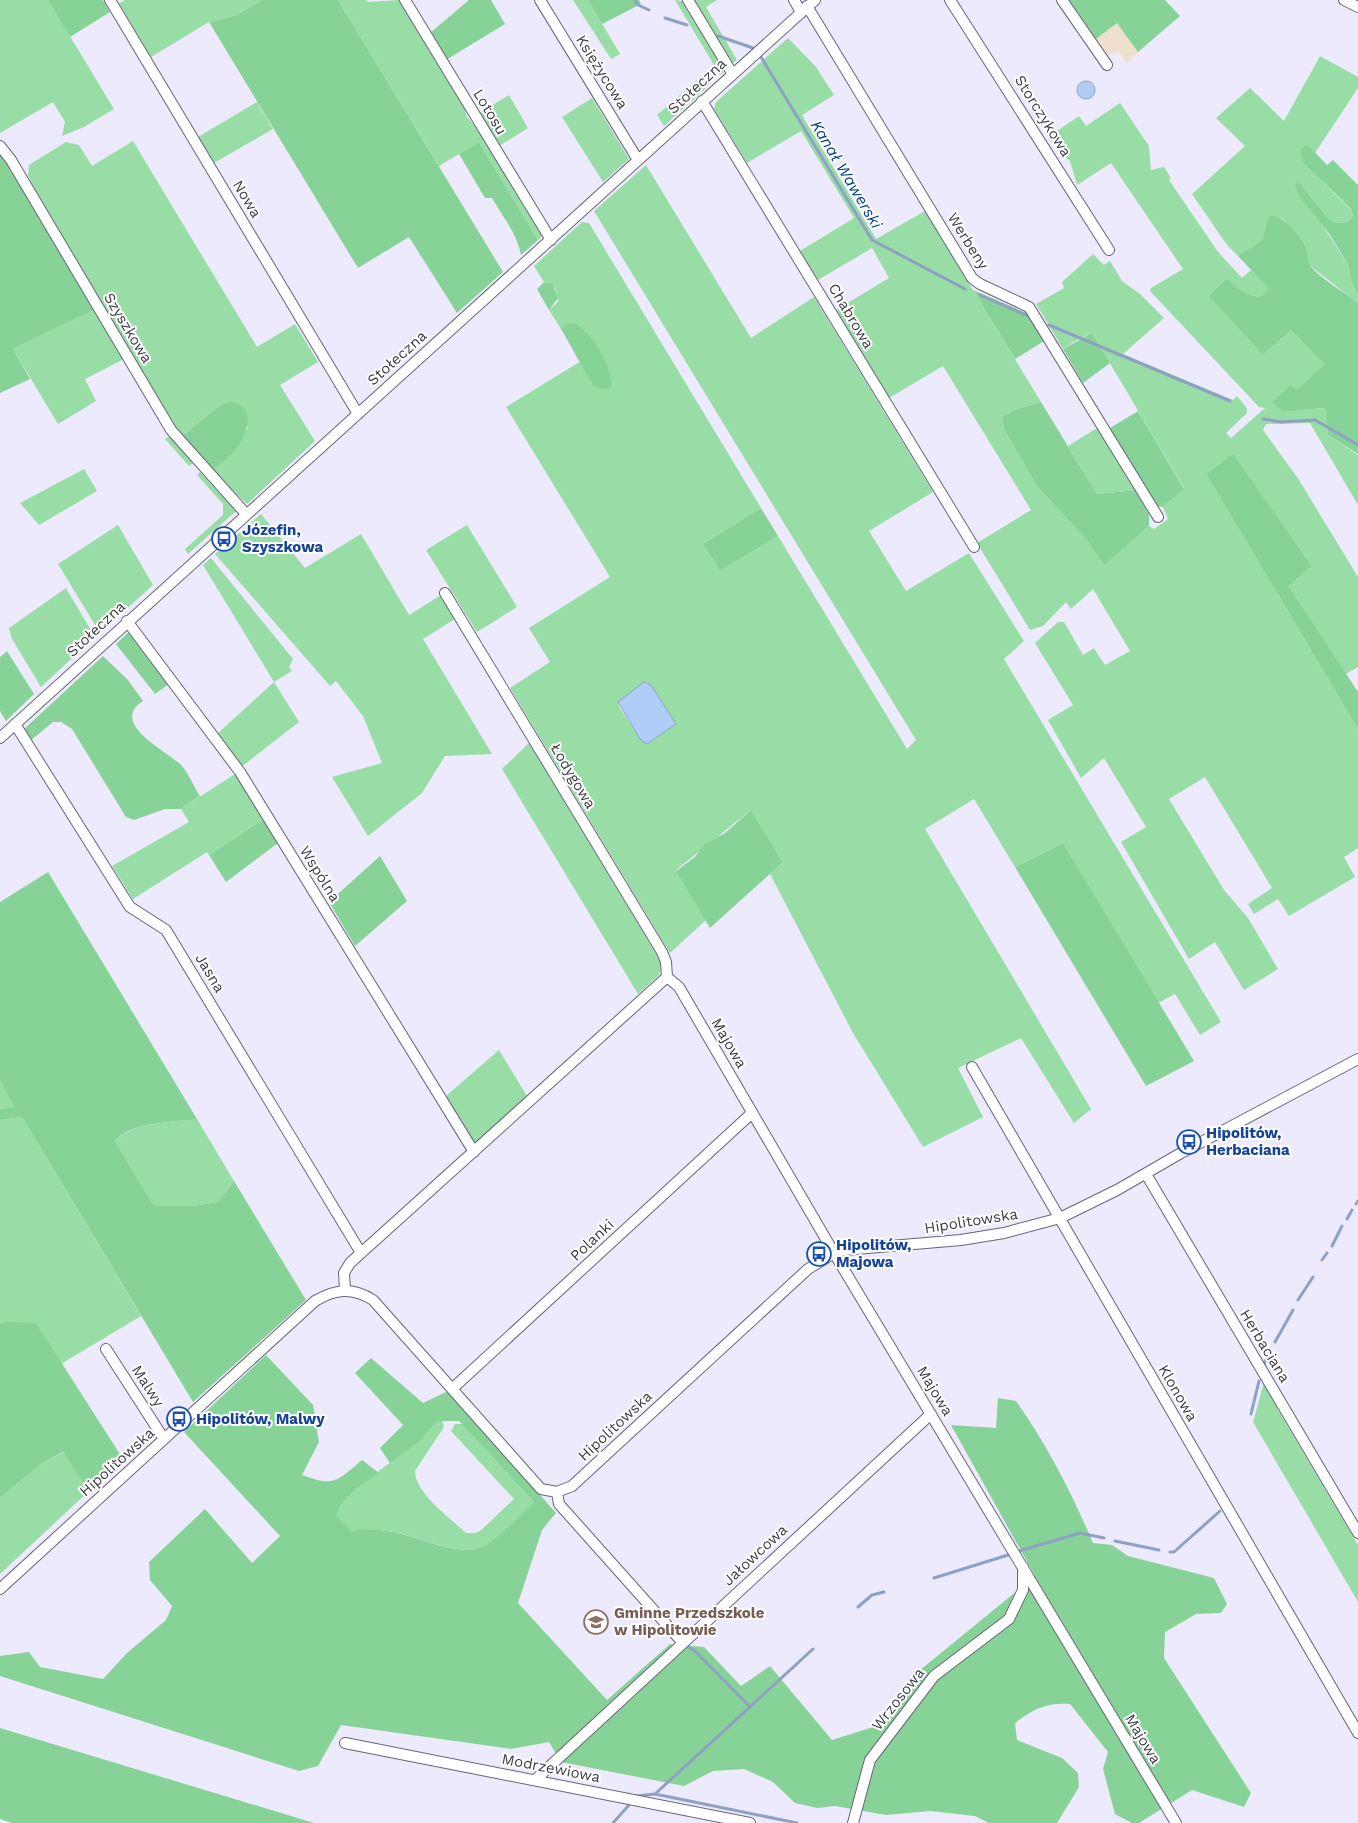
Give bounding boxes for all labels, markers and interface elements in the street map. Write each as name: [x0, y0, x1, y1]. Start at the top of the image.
street label: Księżycowa: [572, 32, 632, 113]
street label: Stołeczna: [664, 54, 730, 118]
street label: Storczykowa: [1011, 72, 1075, 161]
street label: Lotosu: [469, 86, 511, 138]
water label: Kanał Wawerski: [807, 117, 887, 232]
street label: Nowa: [229, 177, 265, 221]
street label: Werbeny: [944, 209, 993, 273]
street label: Chabrowa: [824, 280, 878, 352]
street label: Szyszkowa: [100, 290, 156, 367]
street label: Stołeczna: [364, 326, 431, 389]
place label: Józefin, Szyszkowa: [242, 521, 324, 556]
bus stop icon: Józefin, Szyszkowa: [211, 526, 237, 552]
street label: Stołeczna: [63, 597, 129, 661]
street label: Łodygowa: [546, 740, 600, 812]
street label: Wspólna: [296, 843, 345, 906]
street label: Jasna: [191, 950, 229, 996]
street label: Majowa: [707, 1015, 751, 1072]
place label: Hipolitów, Herbaciana: [1206, 1124, 1290, 1159]
bus stop icon: Hipolitów, Herbaciana: [1176, 1129, 1202, 1155]
street label: Hipolitowska: [923, 1205, 1019, 1237]
street label: Polanki: [567, 1215, 617, 1265]
place label: Hipolitów, Majowa: [836, 1236, 911, 1271]
bus stop icon: Hipolitów, Majowa: [806, 1241, 832, 1267]
street label: Herbaciana: [1236, 1306, 1294, 1386]
street label: Malwy: [128, 1362, 168, 1410]
street label: Klonowa: [1155, 1362, 1202, 1425]
street label: Majowa: [913, 1363, 957, 1420]
street label: Hipolitowska: [574, 1387, 656, 1465]
bus stop icon: Hipolitów, Malwy: [166, 1406, 192, 1432]
place label: Hipolitów, Malwy: [196, 1410, 325, 1428]
street label: Hipolitowska: [76, 1423, 158, 1500]
street label: Jałowcowa: [719, 1520, 791, 1589]
place label: Gminne Przedszkole w Hipolitowie: [614, 1604, 765, 1639]
school or university icon: Gminne Przedszkole w Hipolitowie: [583, 1609, 609, 1635]
street label: Wrzosowa: [868, 1664, 928, 1734]
street label: Majowa: [1121, 1711, 1165, 1768]
street label: Modrzewiowa: [500, 1750, 602, 1786]

